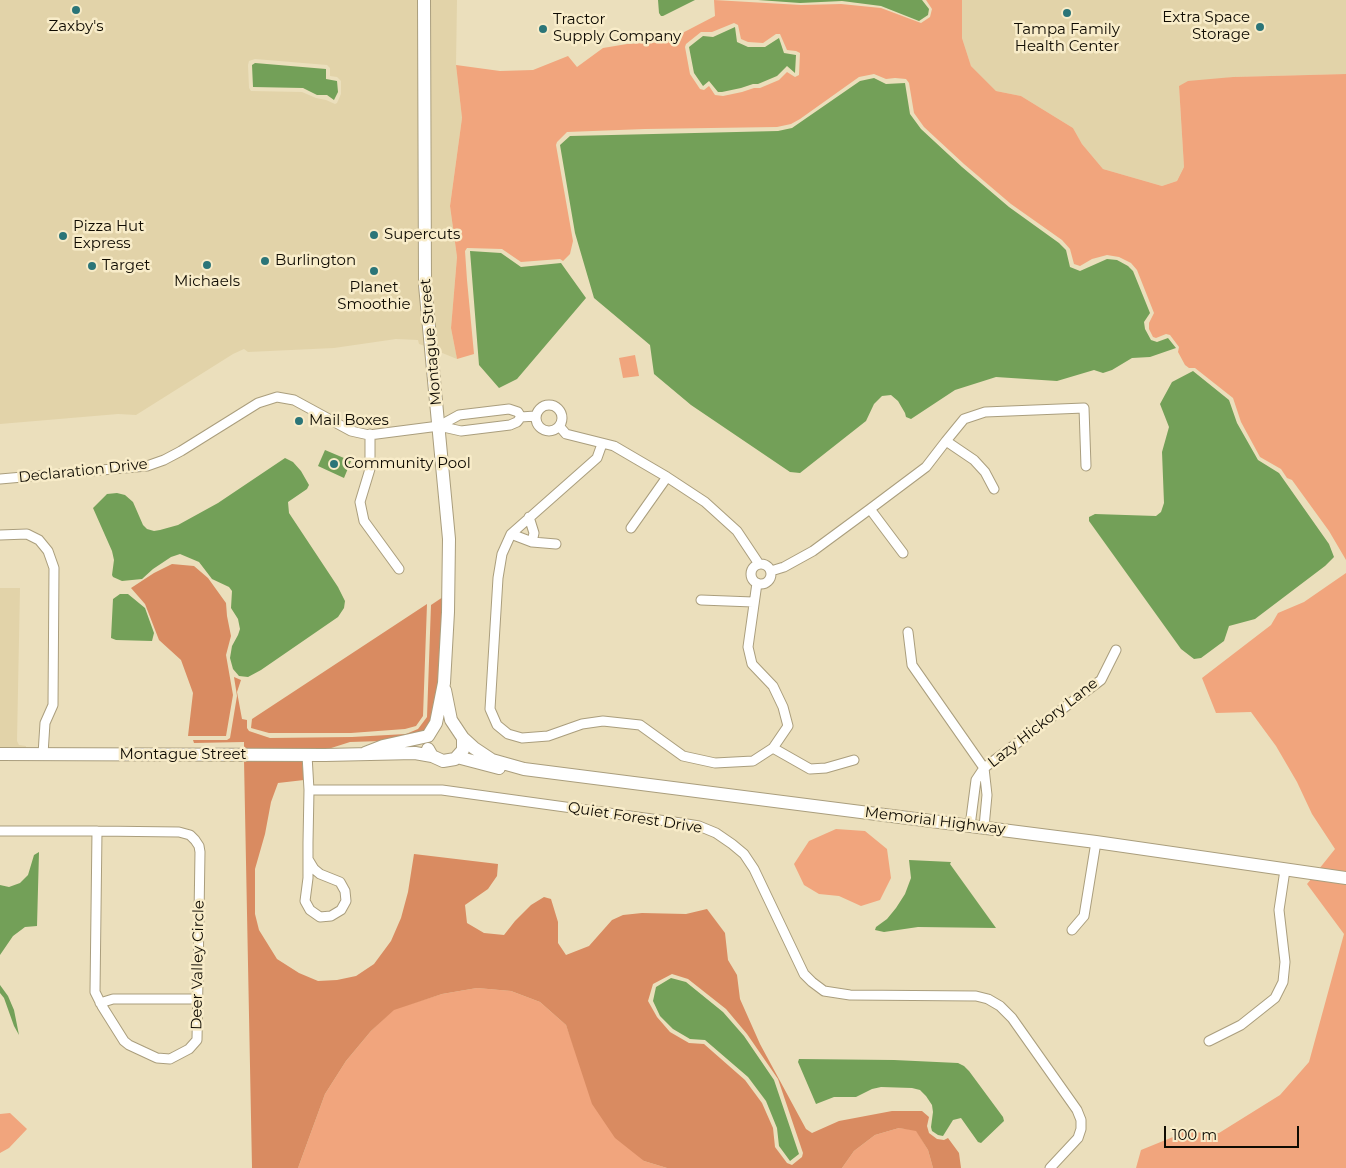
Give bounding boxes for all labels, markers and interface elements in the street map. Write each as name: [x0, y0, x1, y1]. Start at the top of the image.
marker: Zaxby's: [70, 4, 82, 16]
marker: Tampa Family Health Center: [1061, 7, 1073, 19]
place label: Extra Space Storage: [1162, 9, 1250, 44]
place label: Tractor Supply Company: [553, 11, 681, 46]
place label: Zaxby's: [48, 18, 104, 36]
place label: Tampa Family Health Center: [1014, 21, 1120, 56]
marker: Extra Space Storage: [1254, 21, 1266, 33]
marker: Tractor Supply Company: [537, 23, 549, 35]
place label: Pizza Hut Express: [73, 218, 144, 253]
place label: Supercuts: [384, 226, 460, 244]
marker: Supercuts: [368, 229, 380, 241]
marker: Pizza Hut Express: [57, 230, 69, 242]
place label: Burlington: [275, 252, 356, 270]
marker: Burlington: [259, 255, 271, 267]
place label: Target: [102, 257, 150, 275]
marker: Michaels: [201, 259, 213, 271]
marker: Target: [86, 260, 98, 272]
marker: Planet Smoothie: [368, 265, 380, 277]
place label: Michaels: [174, 273, 240, 291]
street label: Montague Street: [416, 278, 446, 406]
place label: Planet Smoothie: [337, 279, 411, 314]
place label: Mail Boxes: [309, 412, 389, 430]
marker: Mail Boxes: [293, 415, 305, 427]
street label: Declaration Drive: [18, 455, 148, 487]
place label: Community Pool: [344, 455, 471, 473]
marker: Community Pool: [328, 458, 340, 470]
street label: Lazy Hickory Lane: [984, 674, 1102, 772]
street label: Montague Street: [119, 746, 247, 764]
street label: Quiet Forest Drive: [566, 798, 704, 838]
street label: Memorial Highway: [864, 803, 1006, 839]
street label: Deer Valley Circle: [188, 900, 208, 1030]
scale bar: [1166, 1116, 1301, 1148]
text: 100 m: [1172, 1125, 1217, 1144]

